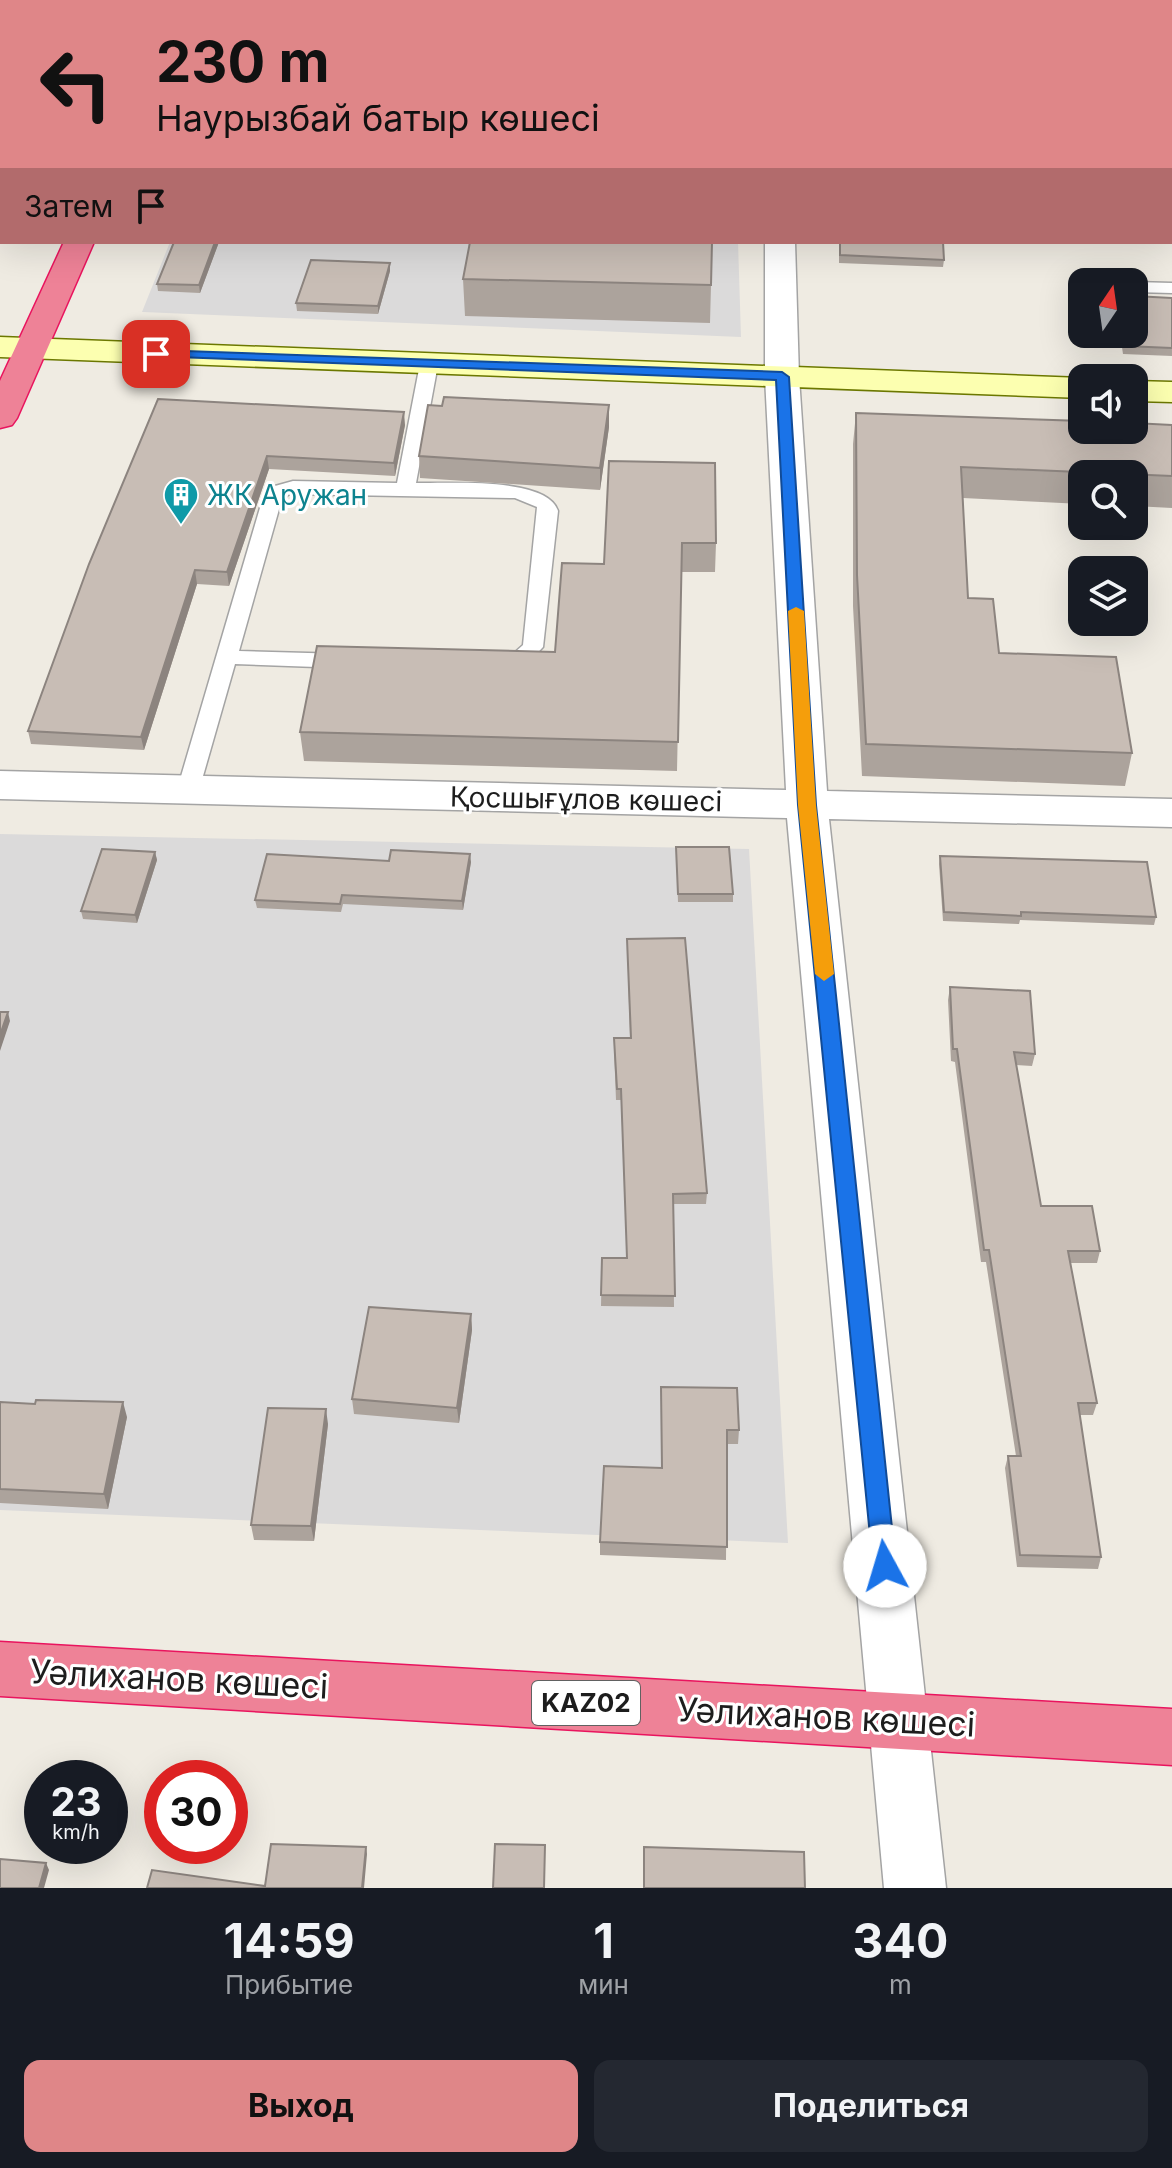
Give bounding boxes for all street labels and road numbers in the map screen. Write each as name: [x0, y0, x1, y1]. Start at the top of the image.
street label: Қосшығұлов көшесі: [450, 780, 722, 818]
street label: Уәлиханов көшесі: [29, 1650, 329, 1707]
road number: KАZ02: [532, 1681, 640, 1725]
street label: Уәлиханов көшесі: [676, 1688, 976, 1745]

